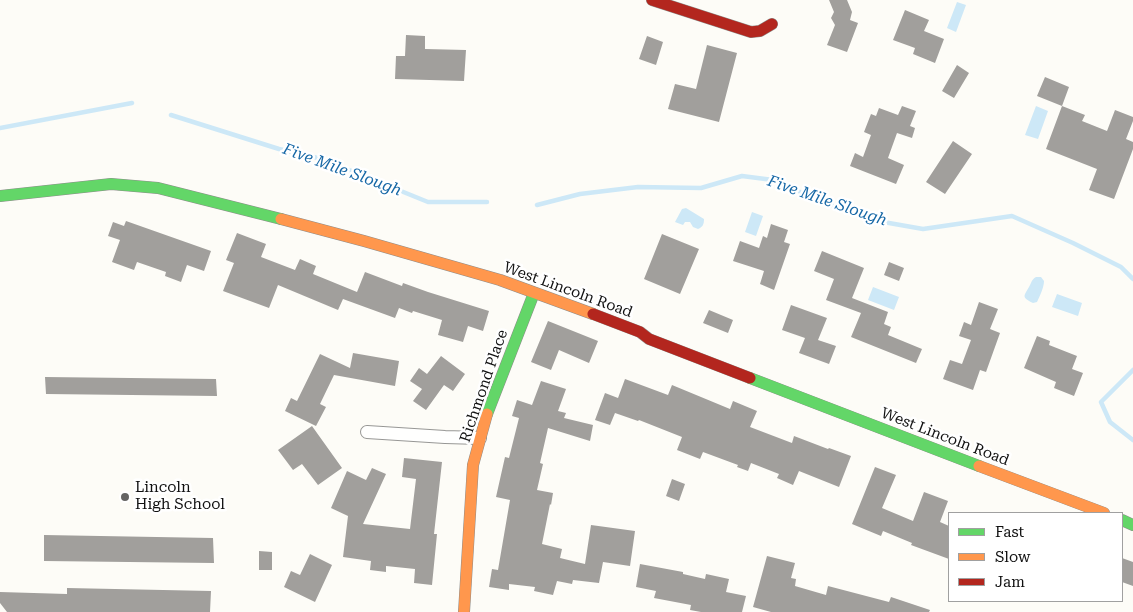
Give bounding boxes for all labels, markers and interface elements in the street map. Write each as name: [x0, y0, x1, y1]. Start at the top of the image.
water label: Five Mile Slough: [280, 140, 404, 200]
water label: Five Mile Slough: [765, 172, 889, 230]
street label: West Lincoln Road: [501, 258, 635, 322]
street label: Richmond Place: [456, 327, 512, 445]
street label: West Lincoln Road: [878, 404, 1012, 470]
place label: Lincoln High School: [135, 479, 225, 514]
marker: Lincoln High School: [119, 491, 131, 503]
legend: [948, 512, 1123, 602]
text: Fast: [995, 523, 1024, 541]
text: Slow: [995, 548, 1030, 566]
text: Jam: [995, 573, 1025, 591]

